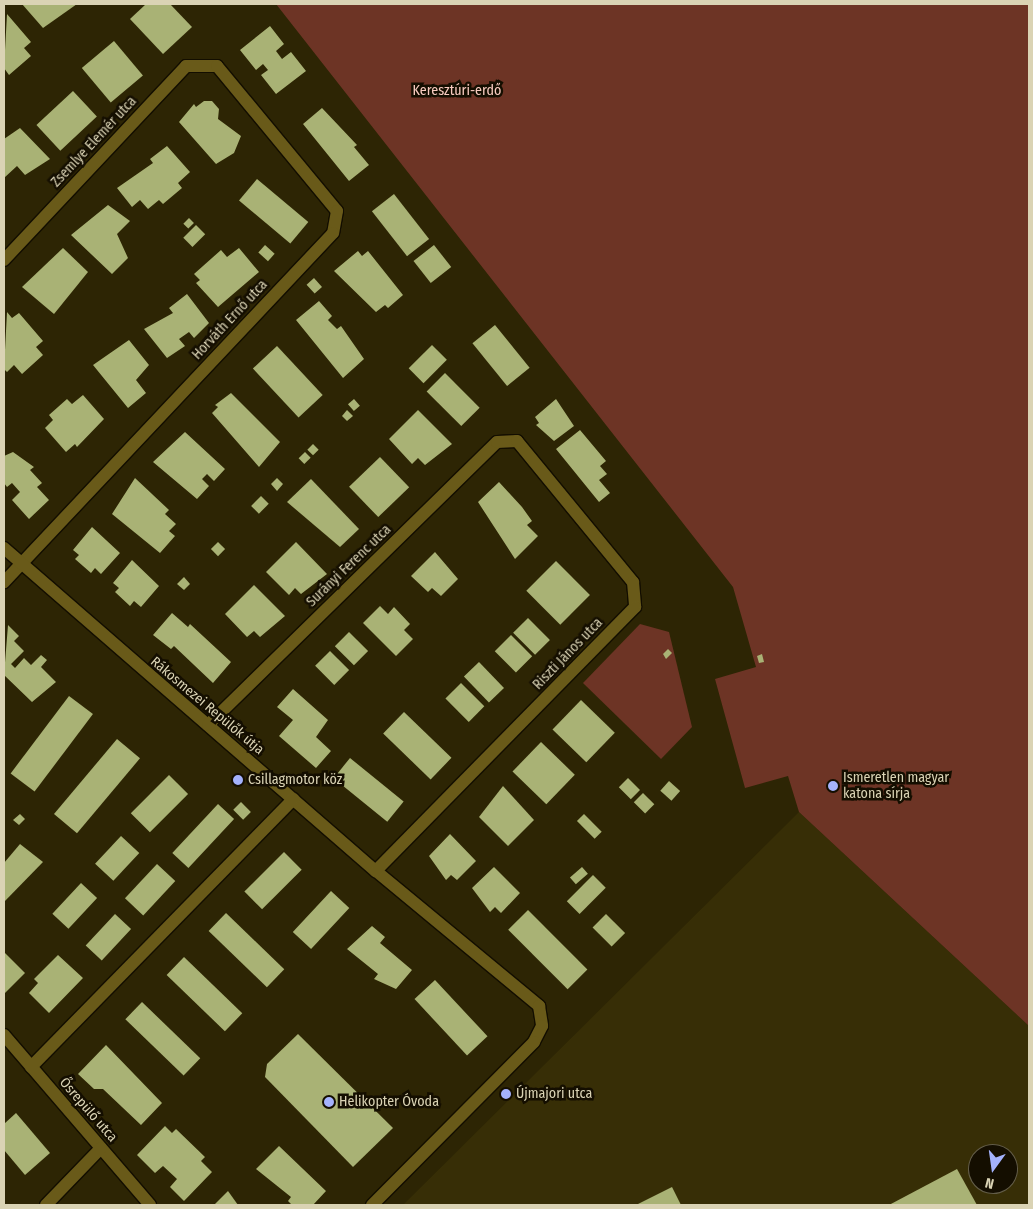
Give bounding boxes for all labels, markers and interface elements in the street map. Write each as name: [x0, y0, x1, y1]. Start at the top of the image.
park label: Keresztúri-erdő: [413, 83, 501, 99]
street label: Zsemlye Elemér utca: [48, 93, 140, 191]
street label: Horváth Ernő utca: [189, 277, 271, 363]
street label: Surányi Ferenc utca: [303, 521, 395, 611]
street label: Riszti János utca: [530, 615, 606, 693]
street label: Rákosmezei Repülők útja: [147, 654, 267, 758]
place label: Ismeretlen magyar katona sírja: [843, 770, 949, 802]
place label: Csillagmotor köz: [248, 772, 342, 788]
marker: Csillagmotor köz: [232, 774, 244, 786]
marker: Ismeretlen magyar katona sírja: [827, 780, 839, 792]
street label: Ősrepülő utca: [56, 1074, 120, 1146]
place label: Újmajori utca: [516, 1086, 592, 1102]
marker: Újmajori utca: [500, 1088, 512, 1100]
place label: Helikopter Óvoda: [339, 1094, 439, 1110]
marker: Helikopter Óvoda: [323, 1096, 335, 1108]
north arrow: [968, 1144, 1018, 1194]
text: N: [983, 1174, 996, 1192]

